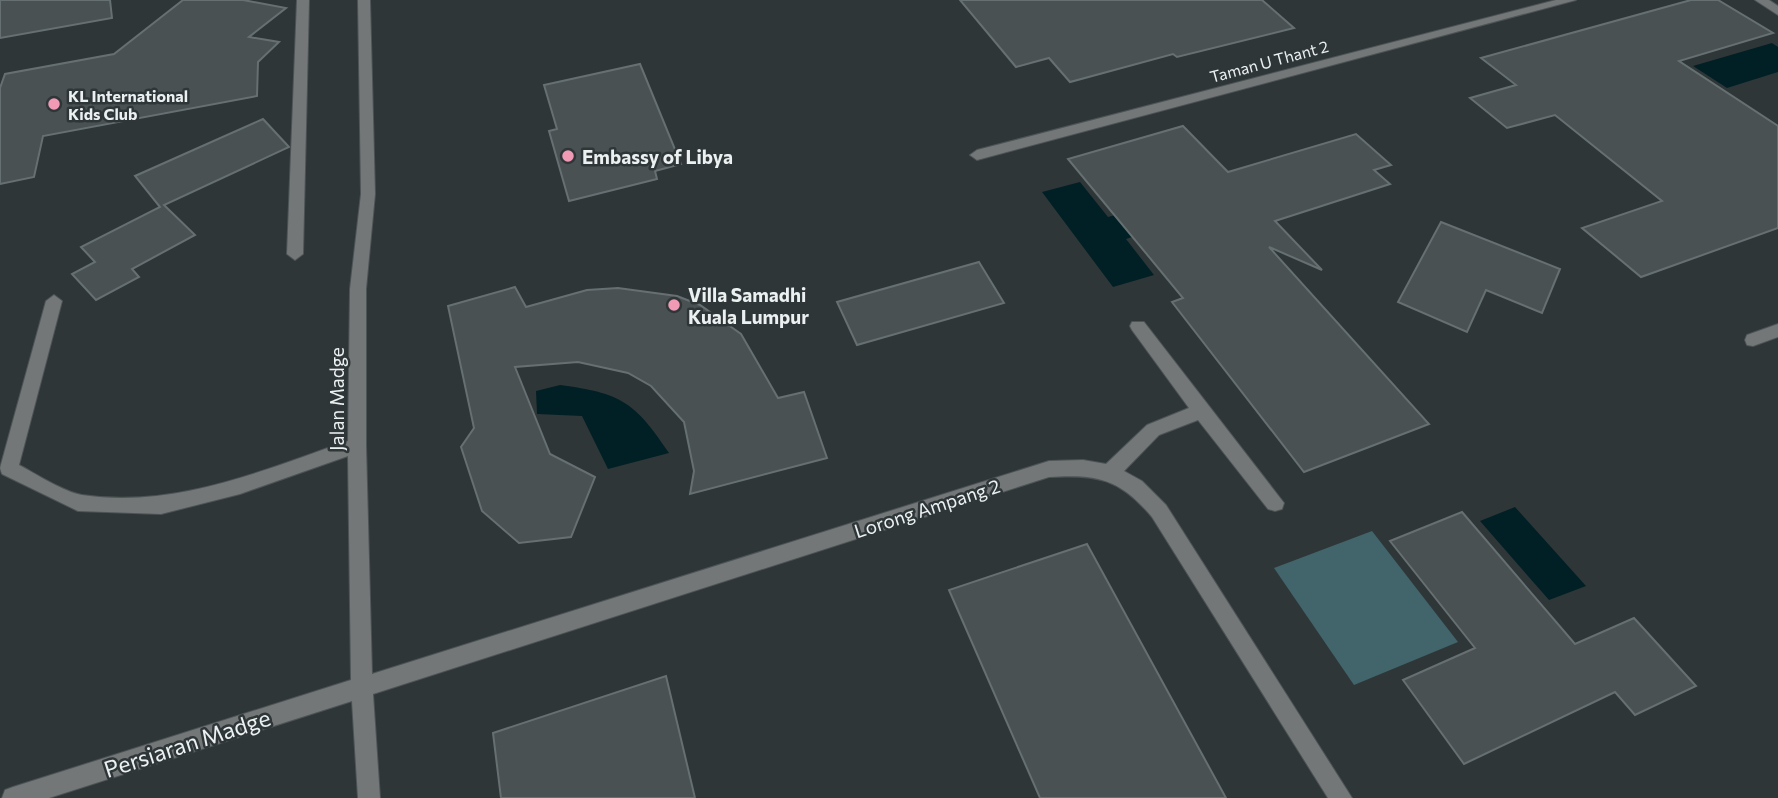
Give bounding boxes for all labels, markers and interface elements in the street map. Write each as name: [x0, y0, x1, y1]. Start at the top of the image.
street label: Taman U Thant 2: [1208, 36, 1331, 86]
place label: KL International Kids Club: [68, 86, 188, 123]
marker: KL International Kids Club: [46, 96, 62, 112]
place label: Embassy of Libya: [582, 145, 733, 168]
marker: Embassy of Libya: [560, 148, 576, 164]
place label: Villa Samadhi Kuala Lumpur: [688, 283, 809, 328]
marker: Villa Samadhi Kuala Lumpur: [666, 297, 682, 313]
street label: Jalan Madge: [325, 347, 348, 451]
street label: Lorong Ampang 2: [851, 474, 1003, 542]
street label: Persiaran Madge: [100, 703, 274, 783]

